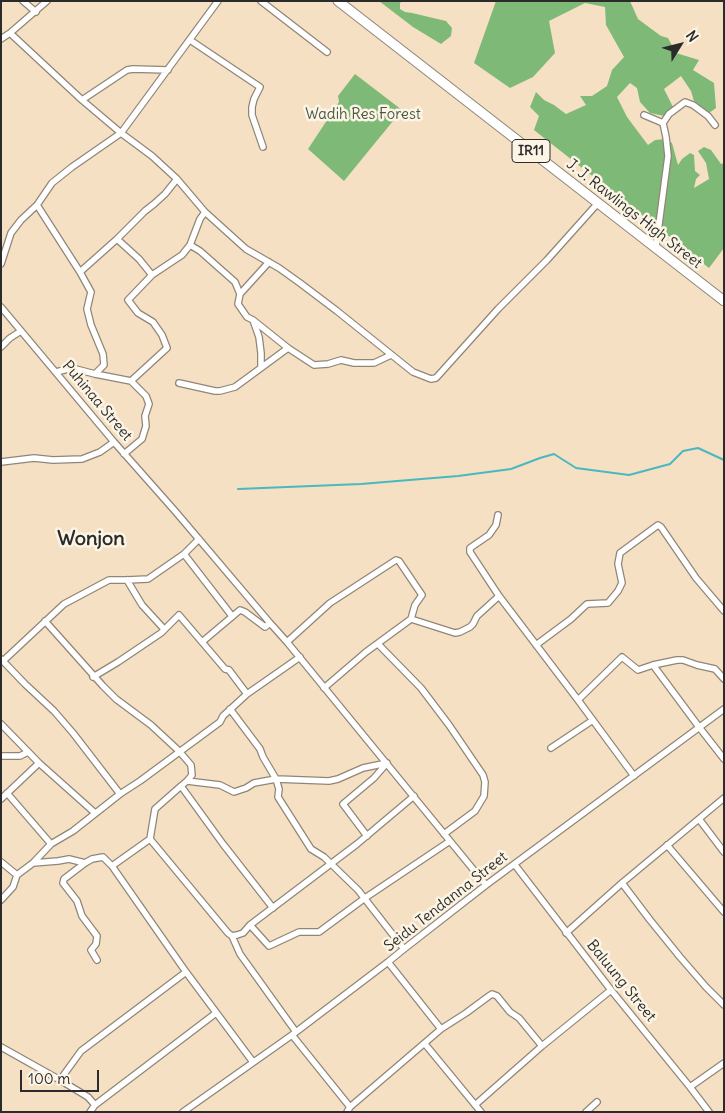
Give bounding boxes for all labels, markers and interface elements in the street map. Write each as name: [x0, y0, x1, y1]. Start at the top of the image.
north arrow: [655, 20, 705, 70]
text: N: [682, 27, 702, 45]
park label: Wadih Res Forest: [305, 106, 421, 124]
road number: IR11: [512, 140, 550, 162]
street label: J. J. Rawlings High Street: [563, 155, 705, 273]
street label: Puhinaa Street: [58, 357, 136, 445]
district label: Wonjon: [57, 527, 125, 551]
street label: Seidu Tendanna Street: [381, 848, 511, 956]
street label: Baluung Street: [583, 937, 659, 1025]
scale bar: [22, 1060, 101, 1092]
text: 100 m: [28, 1069, 70, 1088]

